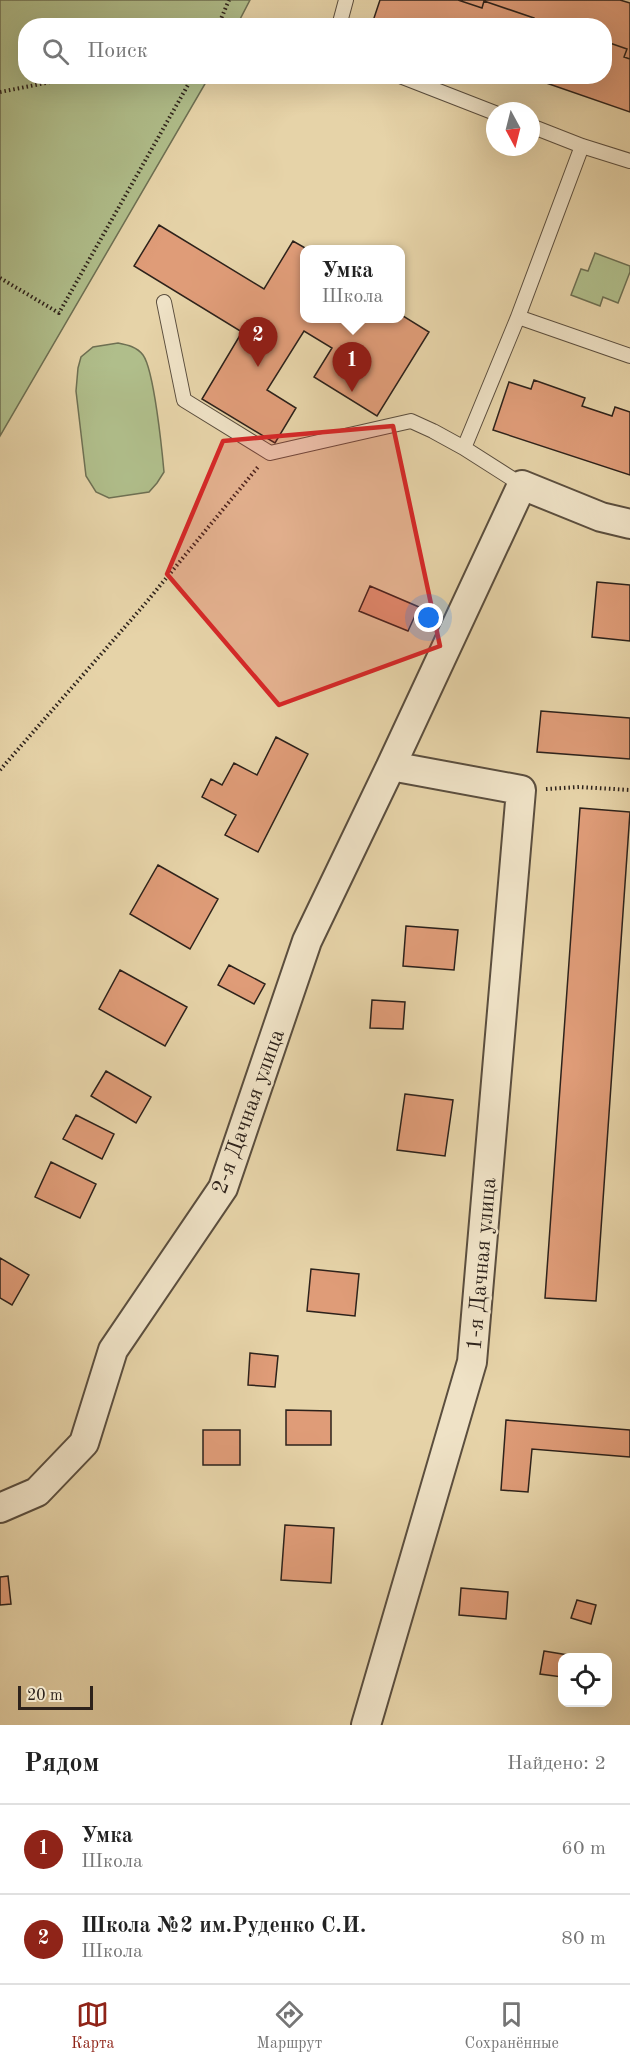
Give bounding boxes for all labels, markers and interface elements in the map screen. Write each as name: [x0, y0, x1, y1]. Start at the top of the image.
search box: [18, 18, 612, 84]
icon: search: [39, 35, 72, 68]
text: Поиск: [87, 40, 148, 62]
north arrow: [486, 102, 540, 156]
popup: [300, 245, 405, 323]
text: Умка: [322, 260, 373, 282]
text: Школа: [322, 287, 383, 307]
pin: 2: [238, 318, 278, 367]
pin: 1: [332, 342, 372, 392]
your location: [414, 603, 443, 632]
street label: 2-я Дачная улица: [209, 1026, 289, 1197]
street label: 1-я Дачная улица: [463, 1177, 501, 1352]
map controls: [558, 1653, 612, 1707]
button: locate: [558, 1653, 612, 1707]
scale bar: [18, 1683, 93, 1710]
text: 20 m: [27, 1688, 63, 1704]
text: Рядом: [24, 1751, 99, 1777]
text: Найдено: 2: [507, 1754, 606, 1774]
text: Умка: [81, 1825, 133, 1847]
text: 1: [38, 1839, 49, 1859]
text: 60 m: [561, 1839, 606, 1859]
text: Школа: [81, 1852, 143, 1872]
text: Школа №2 им.Руденко С.И.: [81, 1915, 366, 1937]
text: 2: [38, 1929, 49, 1949]
text: 80 m: [561, 1929, 606, 1949]
text: Школа: [81, 1942, 143, 1962]
tab: Карта: [71, 1998, 114, 2054]
tab: Маршрут: [257, 1998, 322, 2054]
tab: Сохранённые: [465, 1998, 559, 2054]

